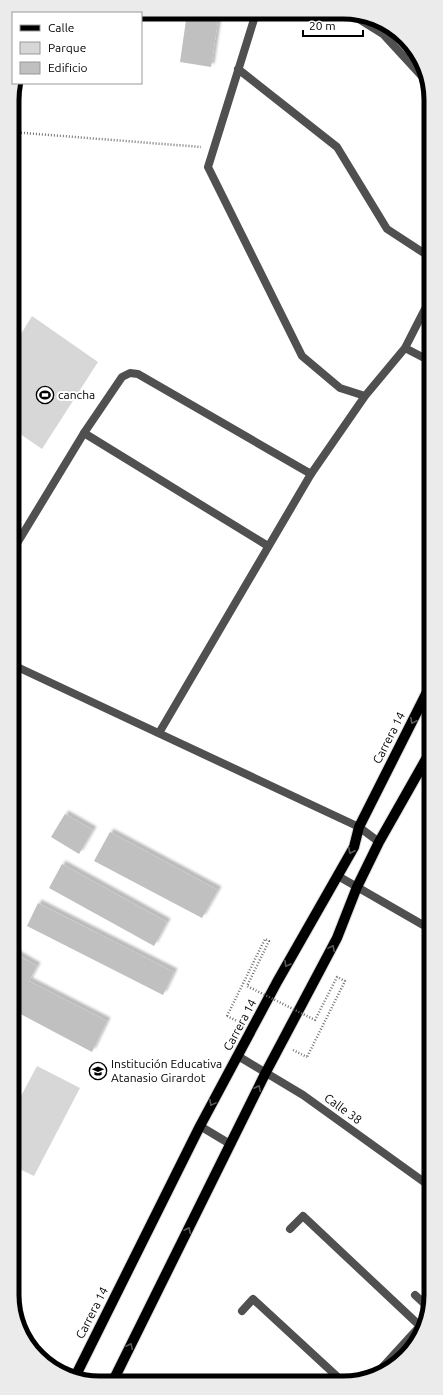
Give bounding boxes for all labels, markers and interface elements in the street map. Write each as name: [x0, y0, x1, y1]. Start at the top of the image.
legend: [12, 12, 142, 84]
scale bar: [303, 12, 363, 38]
text: 20 m: [309, 19, 336, 32]
text: Calle: [48, 21, 74, 34]
text: Parque: [48, 41, 86, 54]
text: Edificio: [48, 61, 88, 74]
sports icon: cancha: [35, 385, 55, 405]
place label: cancha: [58, 388, 95, 401]
street label: Carrera 14: [370, 710, 407, 766]
one-way arrow: [410, 717, 417, 724]
one-way arrow: [348, 847, 356, 854]
one-way arrow: [327, 945, 334, 953]
one-way arrow: [285, 960, 292, 967]
street label: Carrera 14: [221, 997, 259, 1053]
place label: Institución Educativa Atanasio Girardot: [111, 1057, 222, 1084]
school or university icon: Institución Educativa Atanasio Girardot: [88, 1061, 108, 1081]
one-way arrow: [253, 1085, 261, 1092]
street label: Calle 38: [322, 1091, 365, 1127]
one-way arrow: [210, 1099, 217, 1107]
one-way arrow: [183, 1226, 191, 1234]
street label: Carrera 14: [73, 1285, 110, 1341]
one-way arrow: [125, 1343, 133, 1351]

